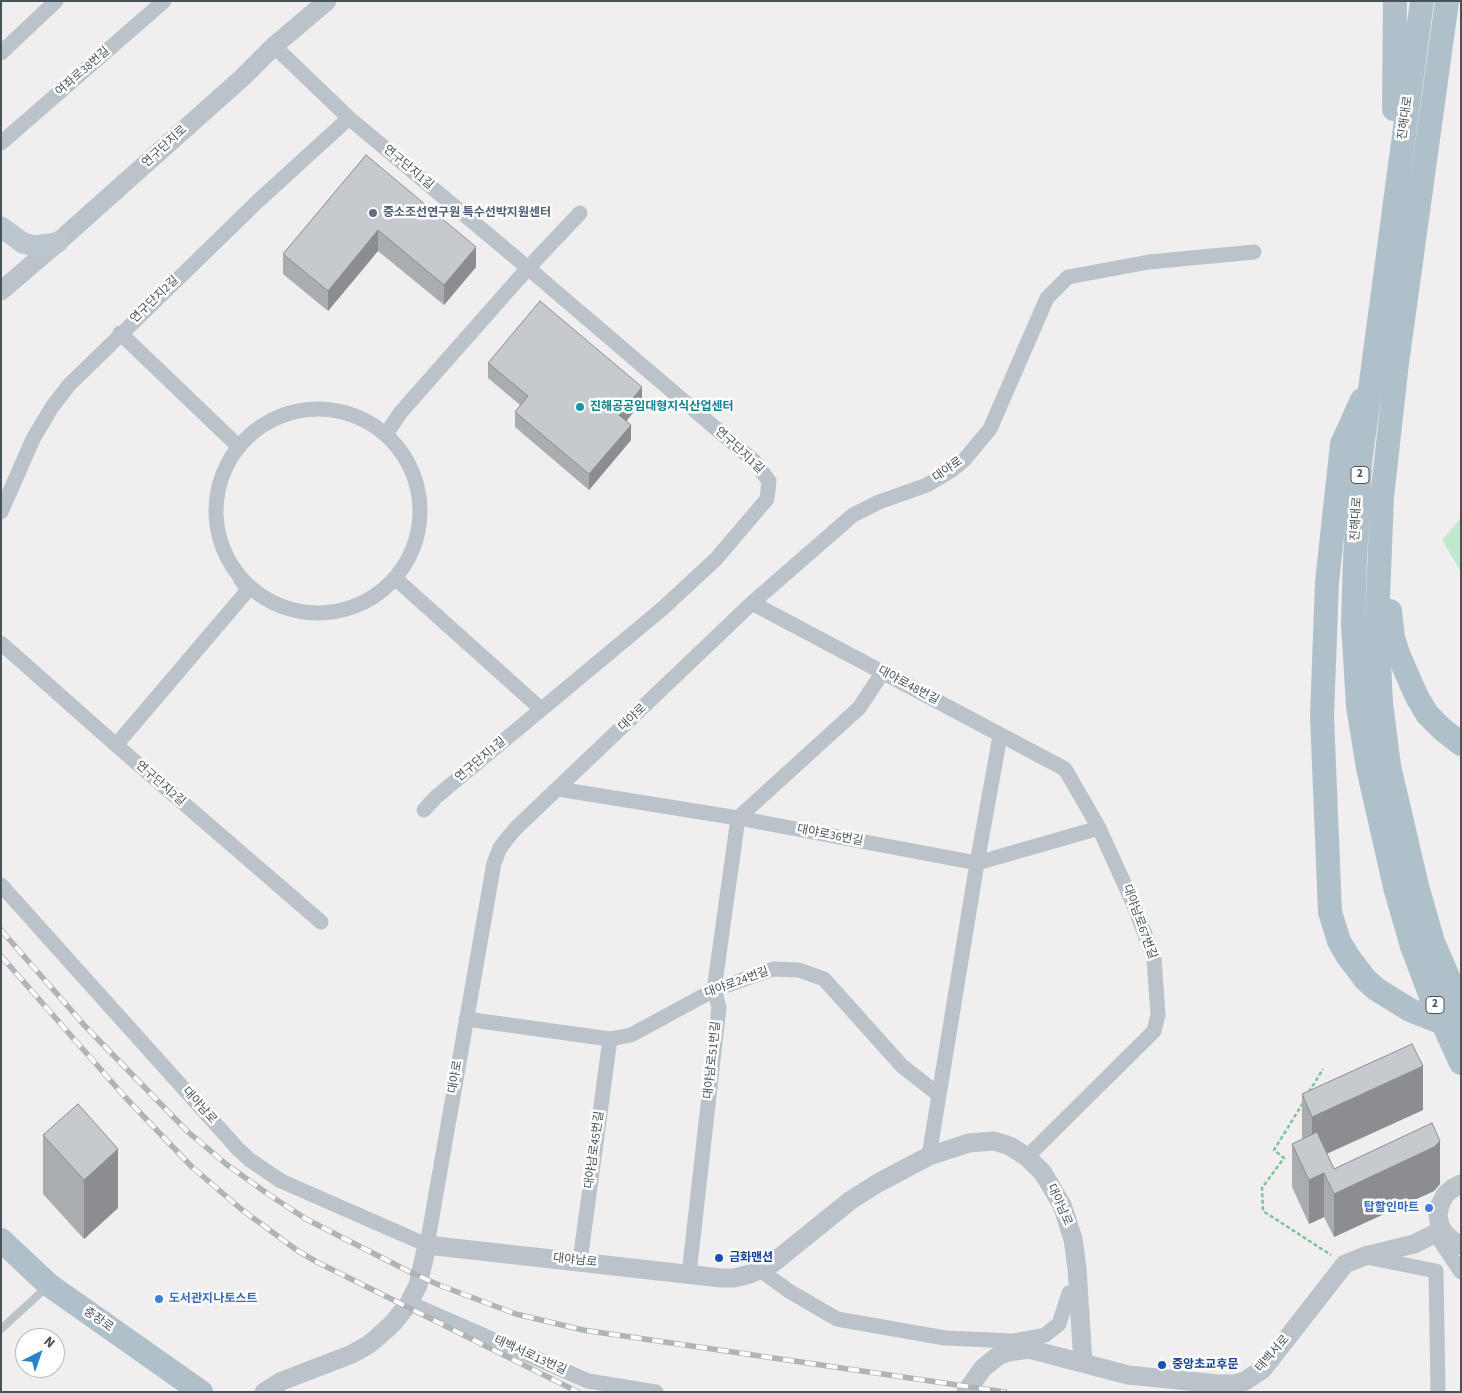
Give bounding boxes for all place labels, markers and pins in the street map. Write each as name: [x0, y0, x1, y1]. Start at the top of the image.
place label: 중소조선연구원 특수선박지원센터: [383, 206, 551, 220]
marker: 중소조선연구원 특수선박지원센터: [367, 207, 379, 219]
place label: 진해공공임대형지식산업센터: [590, 400, 734, 414]
marker: 진해공공임대형지식산업센터: [574, 401, 586, 413]
place label: 탑할인마트: [1364, 1201, 1419, 1215]
marker: 탑할인마트: [1423, 1202, 1435, 1214]
place label: 금화맨션: [729, 1251, 773, 1265]
marker: 금화맨션: [713, 1252, 725, 1264]
place label: 도서관지나토스트: [169, 1292, 257, 1306]
marker: 도서관지나토스트: [153, 1293, 165, 1305]
place label: 중앙초교후문: [1172, 1358, 1238, 1372]
marker: 중앙초교후문: [1156, 1359, 1168, 1371]

